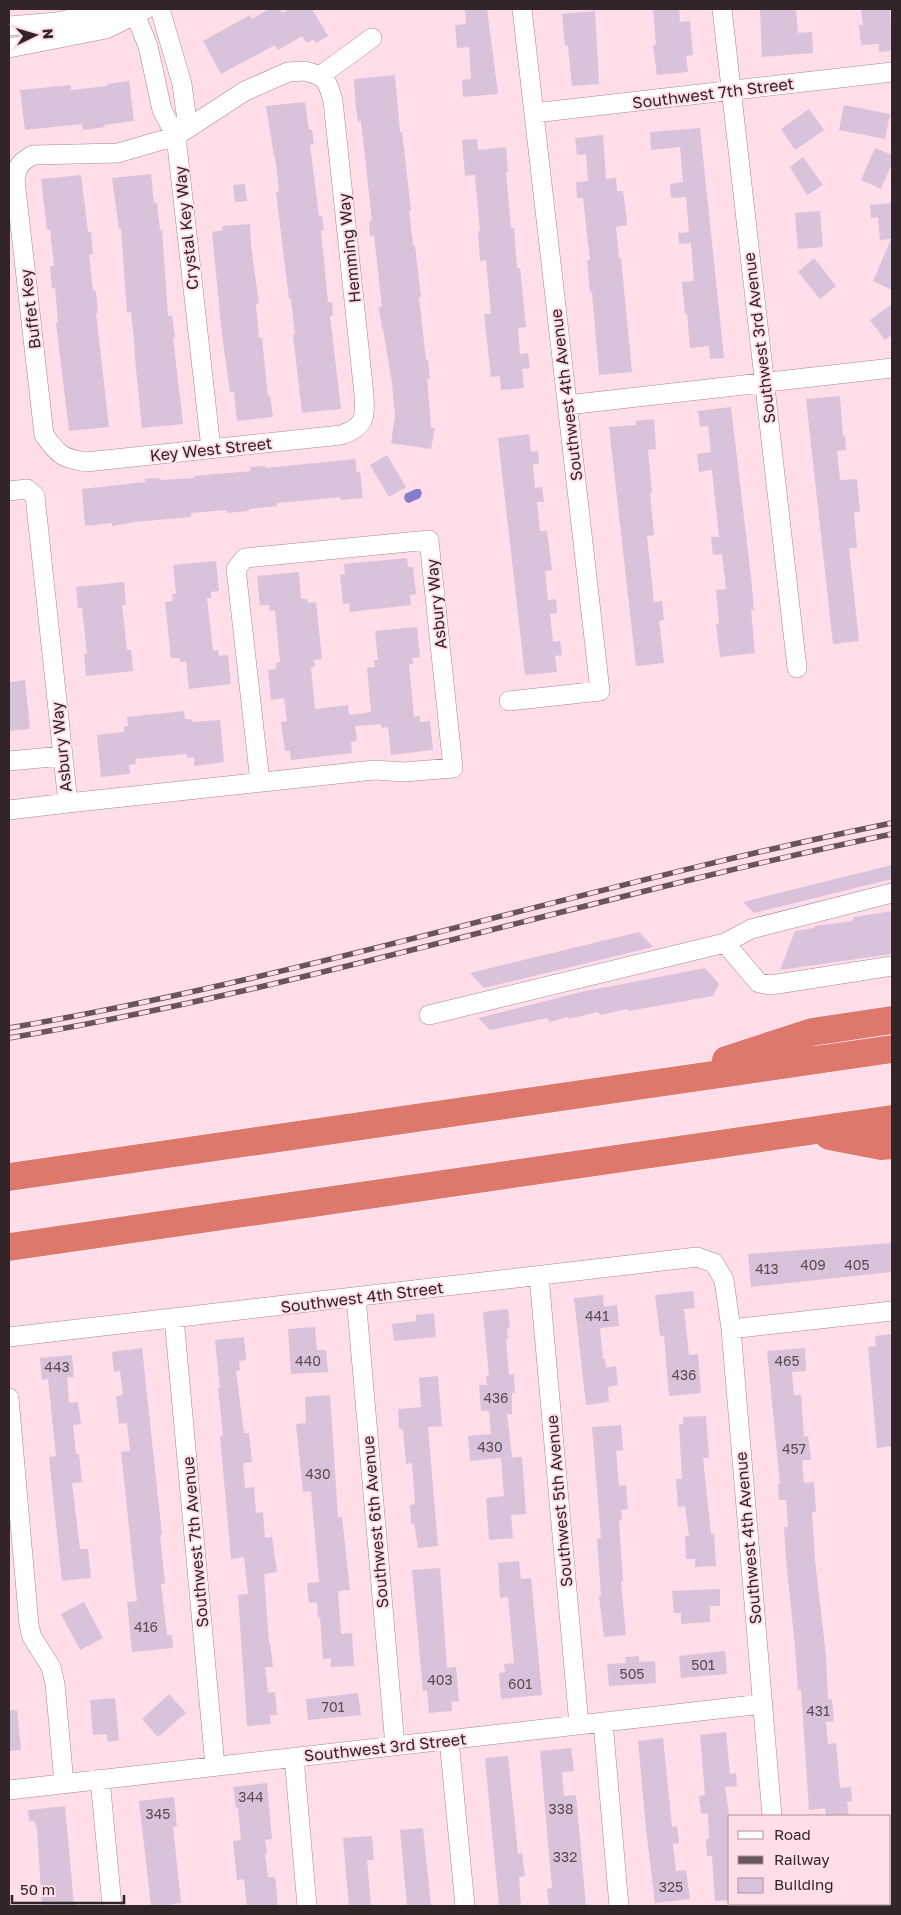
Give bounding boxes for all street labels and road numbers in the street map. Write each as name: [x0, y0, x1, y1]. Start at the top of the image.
street label: Southwest 7th Street: [631, 73, 795, 113]
street label: Crystal Key Way: [170, 165, 202, 291]
street label: Hemming Way: [333, 192, 365, 304]
street label: Southwest 3rd Avenue: [739, 251, 779, 425]
street label: Buffet Key: [15, 268, 45, 350]
street label: Southwest 4th Avenue: [546, 308, 586, 482]
street label: Key West Street: [149, 433, 273, 465]
street label: Asbury Way: [421, 558, 451, 650]
street label: Asbury Way: [46, 701, 76, 793]
street label: Southwest 4th Street: [279, 1277, 445, 1317]
street label: Southwest 5th Avenue: [542, 1414, 576, 1588]
street label: Southwest 6th Avenue: [358, 1435, 392, 1609]
street label: Southwest 4th Avenue: [730, 1451, 766, 1625]
street label: Southwest 7th Avenue: [178, 1456, 212, 1628]
street label: Southwest 3rd Street: [303, 1729, 467, 1765]

